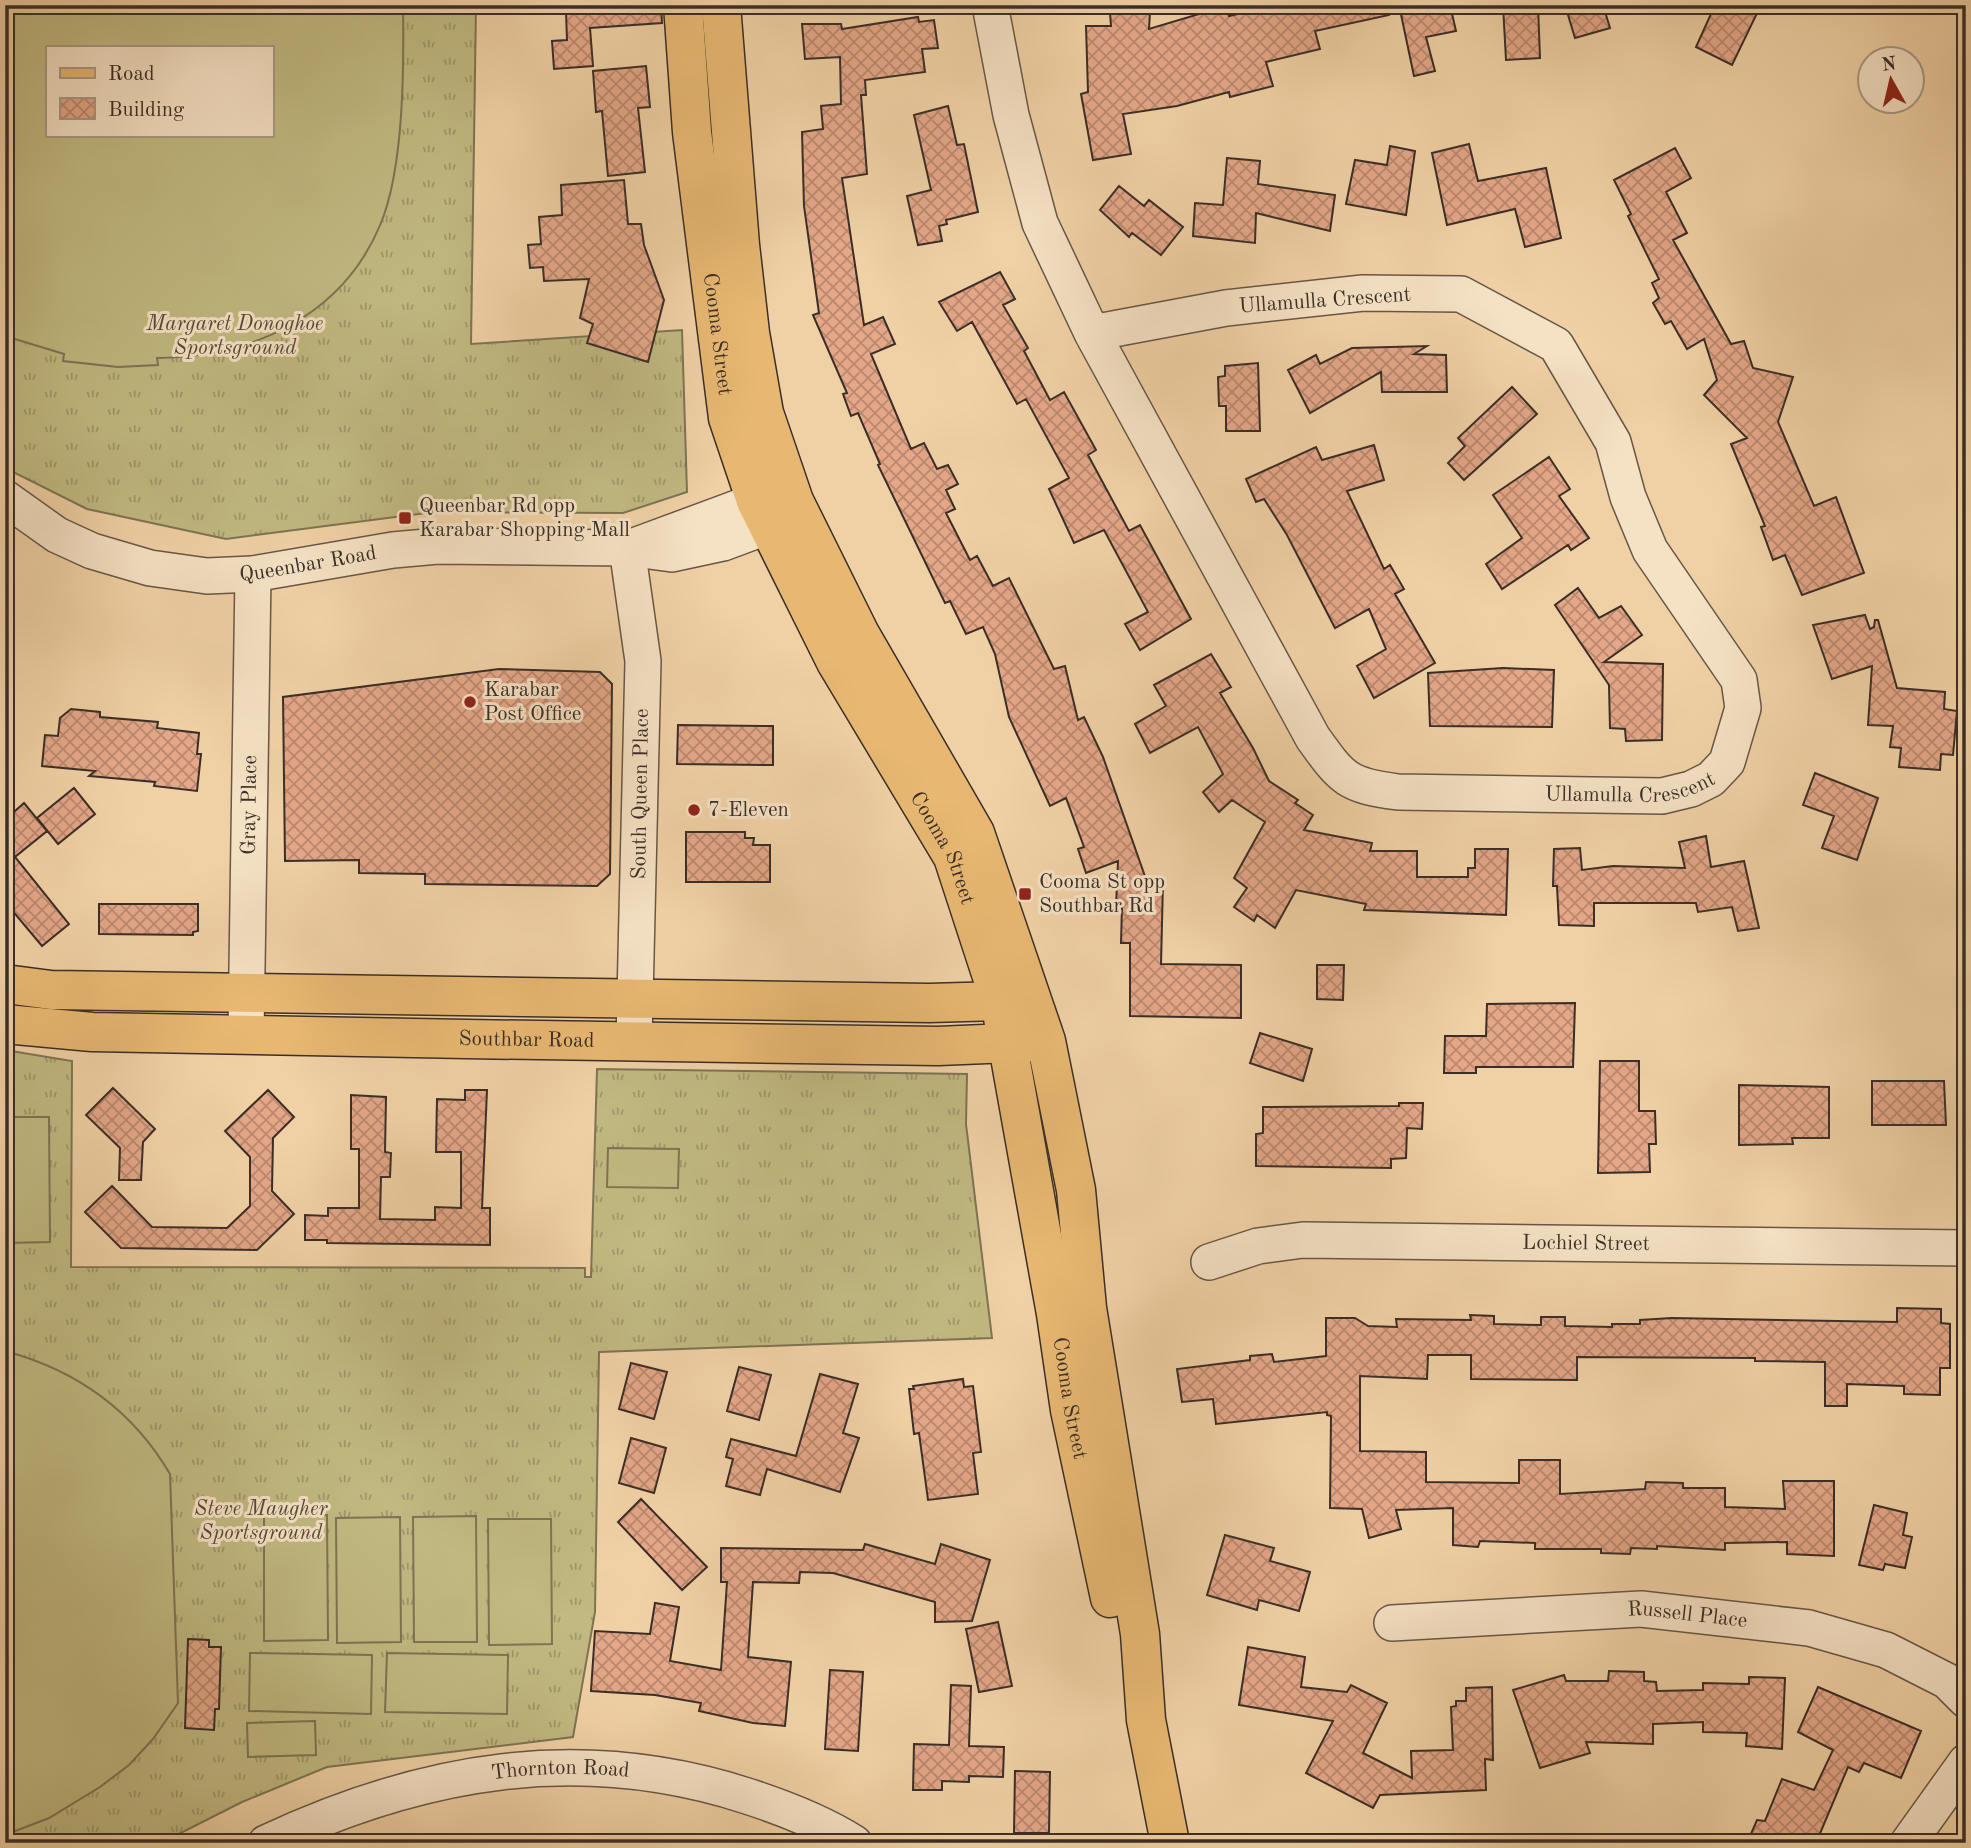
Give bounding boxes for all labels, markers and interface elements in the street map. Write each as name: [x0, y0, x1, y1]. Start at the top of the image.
legend: [46, 46, 273, 136]
north arrow: [1856, 46, 1926, 116]
text: N: [1880, 55, 1898, 76]
text: Road: [108, 64, 155, 85]
text: Building: [108, 100, 185, 121]
street label: Cooma Street: [699, 271, 736, 397]
street label: Ullamulla Crescent: [1238, 285, 1412, 317]
park label: Margaret Donoghoe Sportsground: [146, 314, 323, 359]
place label: Queenbar Rd opp Karabar Shopping Mall: [419, 496, 630, 541]
marker: Queenbar Rd opp Karabar Shopping Mall: [397, 510, 413, 526]
street label: Queenbar Road: [239, 542, 378, 585]
place label: Karabar Post Office: [484, 680, 582, 725]
marker: Karabar Post Office: [462, 694, 478, 710]
street label: South Queen Place: [629, 708, 653, 880]
street label: Gray Place: [238, 755, 261, 855]
street label: Ullamulla Crescent: [1545, 768, 1719, 806]
street label: Cooma Street: [906, 788, 978, 907]
place label: 7-Eleven: [708, 800, 789, 821]
marker: 7-Eleven: [686, 802, 702, 818]
place label: Cooma St opp Southbar Rd: [1039, 872, 1165, 917]
marker: Cooma St opp Southbar Rd: [1017, 886, 1033, 902]
street label: Southbar Road: [458, 1028, 595, 1051]
street label: Lochiel Street: [1522, 1232, 1650, 1255]
street label: Cooma Street: [1049, 1336, 1091, 1461]
park label: Steve Maugher Sportsground: [194, 1499, 329, 1544]
street label: Russell Place: [1627, 1598, 1748, 1631]
street label: Thornton Road: [490, 1757, 631, 1784]

